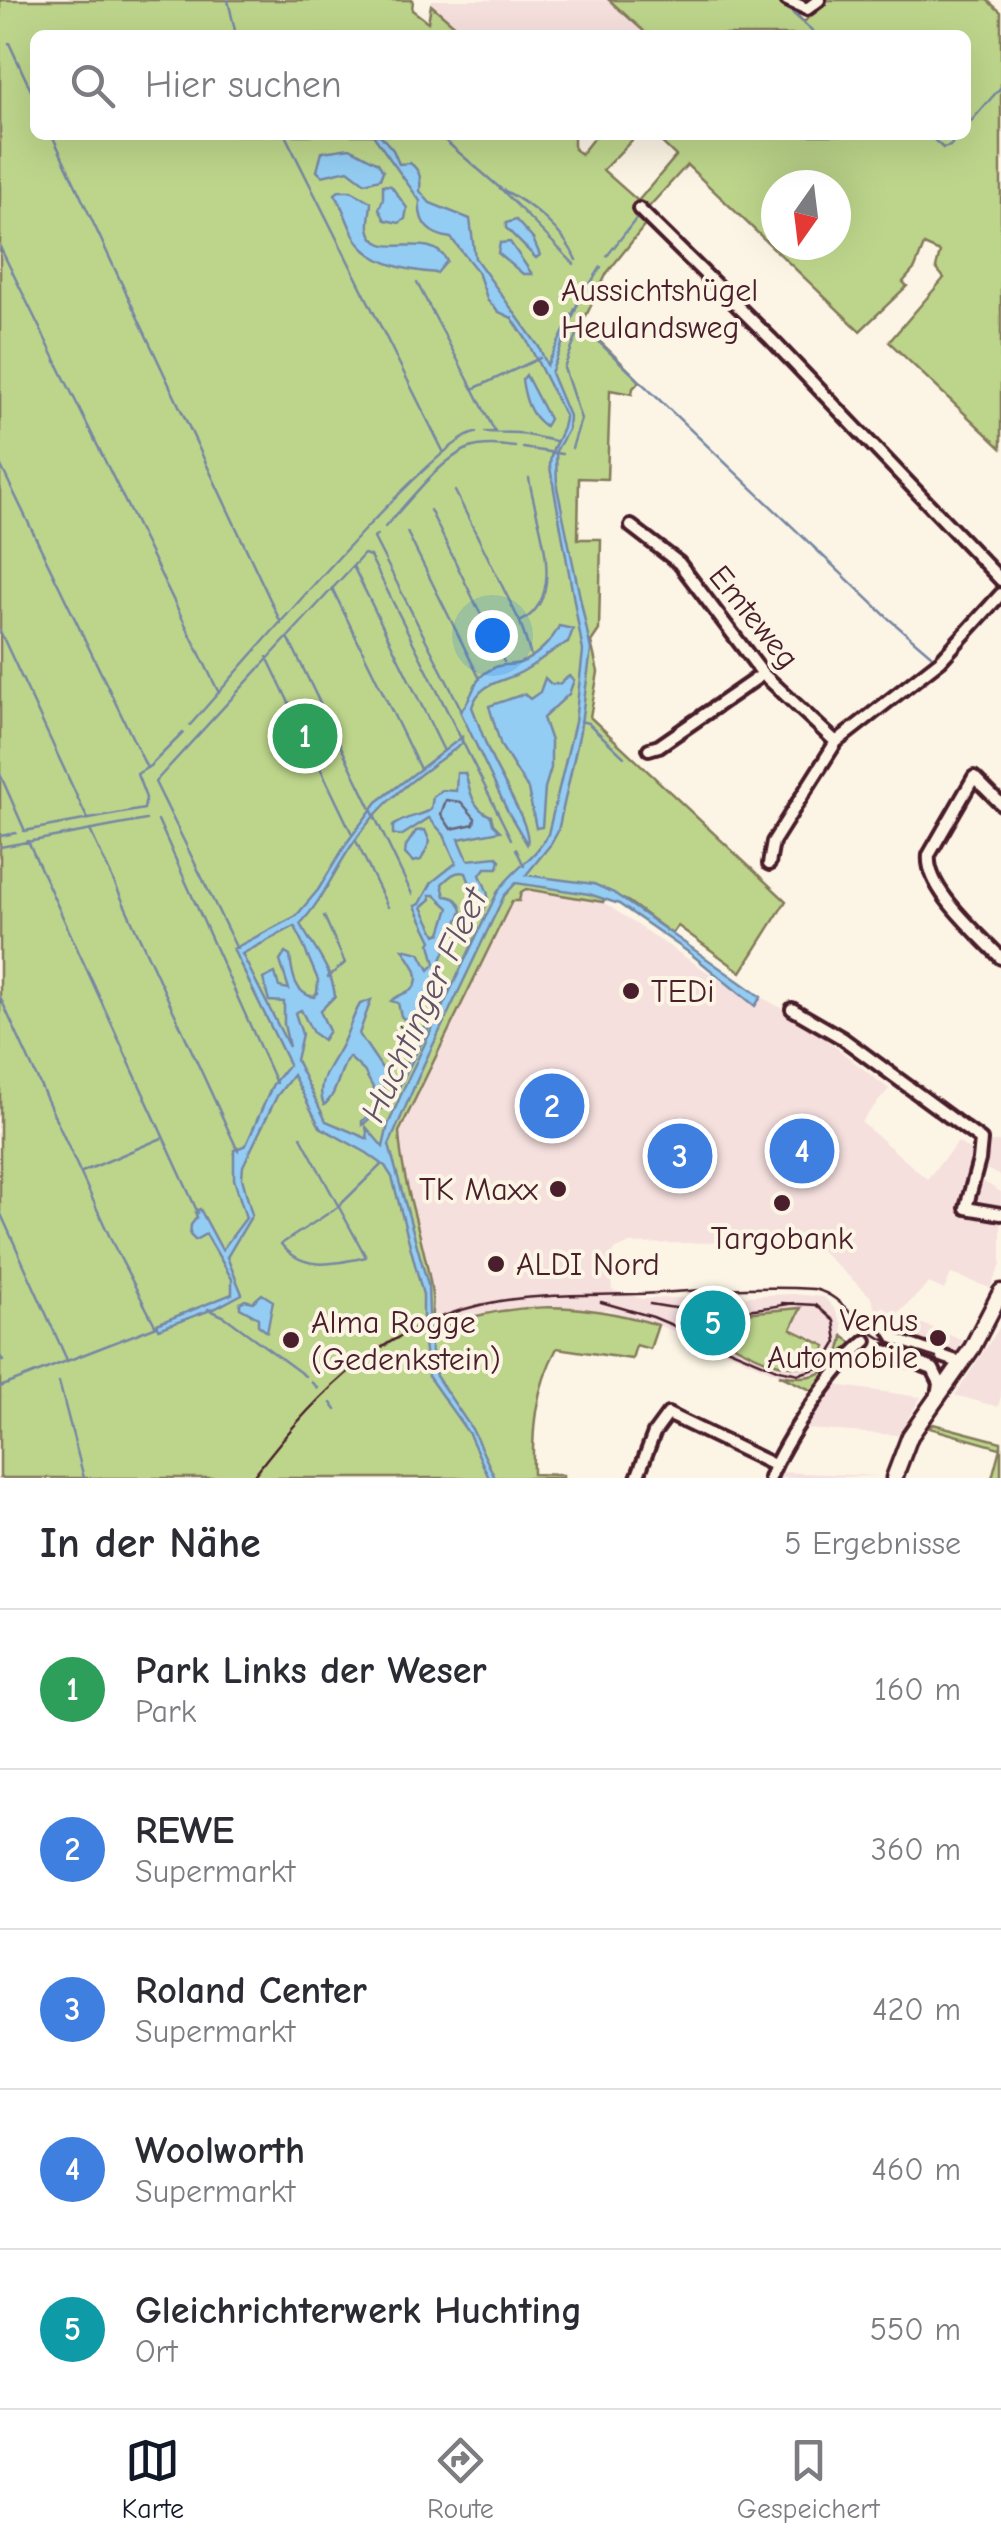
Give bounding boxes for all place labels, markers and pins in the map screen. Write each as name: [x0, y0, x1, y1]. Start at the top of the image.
place label: Aussichtshügel Heulandsweg: [561, 272, 758, 346]
marker: Aussichtshügel Heulandsweg: [530, 297, 552, 319]
pin: 1: [272, 698, 338, 774]
place label: TEDi: [651, 973, 714, 1010]
marker: TEDi: [620, 980, 642, 1002]
pin: 2: [520, 1068, 584, 1144]
pin: 4: [770, 1114, 834, 1188]
pin: 3: [648, 1118, 712, 1194]
place label: TK Maxx: [419, 1171, 539, 1208]
marker: TK Maxx: [547, 1178, 569, 1200]
marker: Targobank: [771, 1192, 793, 1214]
place label: Targobank: [711, 1220, 854, 1257]
place label: ALDI Nord: [516, 1246, 660, 1283]
marker: ALDI Nord: [485, 1253, 507, 1275]
pin: 5: [680, 1286, 746, 1360]
place label: Venus Automobile: [767, 1302, 918, 1376]
place label: Alma Rogge (Gedenkstein): [311, 1304, 501, 1378]
marker: Venus Automobile: [927, 1327, 949, 1349]
marker: Alma Rogge (Gedenkstein): [280, 1329, 302, 1351]

